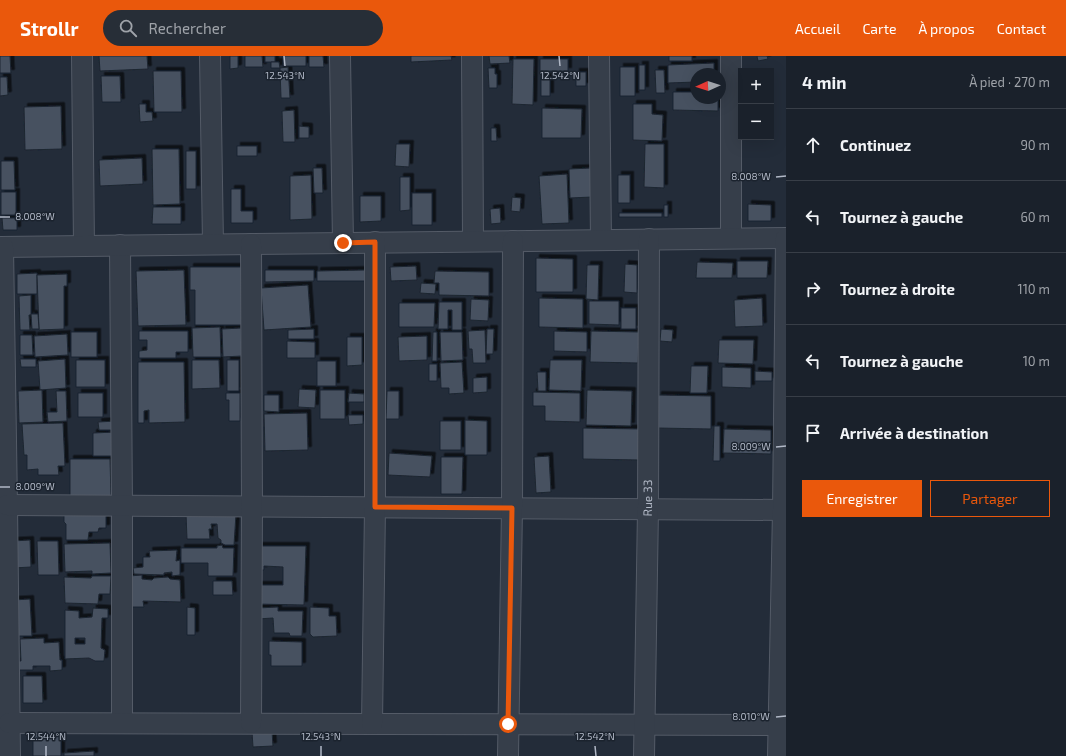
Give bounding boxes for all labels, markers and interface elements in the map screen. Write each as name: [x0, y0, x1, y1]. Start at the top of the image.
search box: [103, 10, 383, 46]
text: Strollr: [20, 17, 79, 40]
icon: search: [117, 17, 139, 39]
text: Rechercher: [149, 19, 226, 37]
text: Accueil: [795, 20, 840, 37]
text: Carte: [862, 20, 897, 37]
text: À propos: [919, 20, 975, 37]
text: Contact: [997, 20, 1046, 37]
north arrow: [690, 68, 726, 104]
map controls: [738, 68, 774, 140]
button: +: [738, 68, 774, 104]
text: 12.543°N: [265, 69, 305, 81]
text: 12.542°N: [540, 69, 580, 81]
text: 4 min: [802, 72, 846, 92]
text: À pied · 270 m: [969, 74, 1050, 90]
button: −: [738, 104, 774, 140]
icon: ahead: [802, 134, 824, 156]
text: Continuez: [840, 136, 911, 154]
text: 90 m: [1020, 137, 1050, 153]
text: 8.008°W: [731, 170, 771, 182]
icon: left: [802, 206, 824, 228]
text: Tournez à gauche: [840, 208, 963, 226]
text: 60 m: [1020, 209, 1050, 225]
text: 8.008°W: [15, 210, 55, 222]
route end: [334, 234, 352, 252]
icon: right: [802, 278, 824, 300]
text: Tournez à droite: [840, 280, 955, 298]
text: 110 m: [1018, 281, 1050, 297]
icon: left: [802, 350, 824, 372]
text: Tournez à gauche: [840, 352, 963, 370]
text: 10 m: [1023, 353, 1050, 369]
icon: arrive: [802, 422, 824, 444]
text: Arrivée à destination: [840, 424, 988, 442]
text: 8.009°W: [731, 440, 771, 452]
text: 8.009°W: [15, 480, 55, 492]
street label: Rue 33: [640, 480, 654, 517]
button: Enregistrer: [802, 480, 922, 517]
button: Partager: [930, 480, 1050, 517]
text: 8.010°W: [732, 710, 770, 722]
route start: [499, 715, 517, 733]
text: 12.544°N: [26, 730, 66, 742]
text: 12.543°N: [301, 730, 341, 742]
text: 12.542°N: [575, 730, 615, 742]

